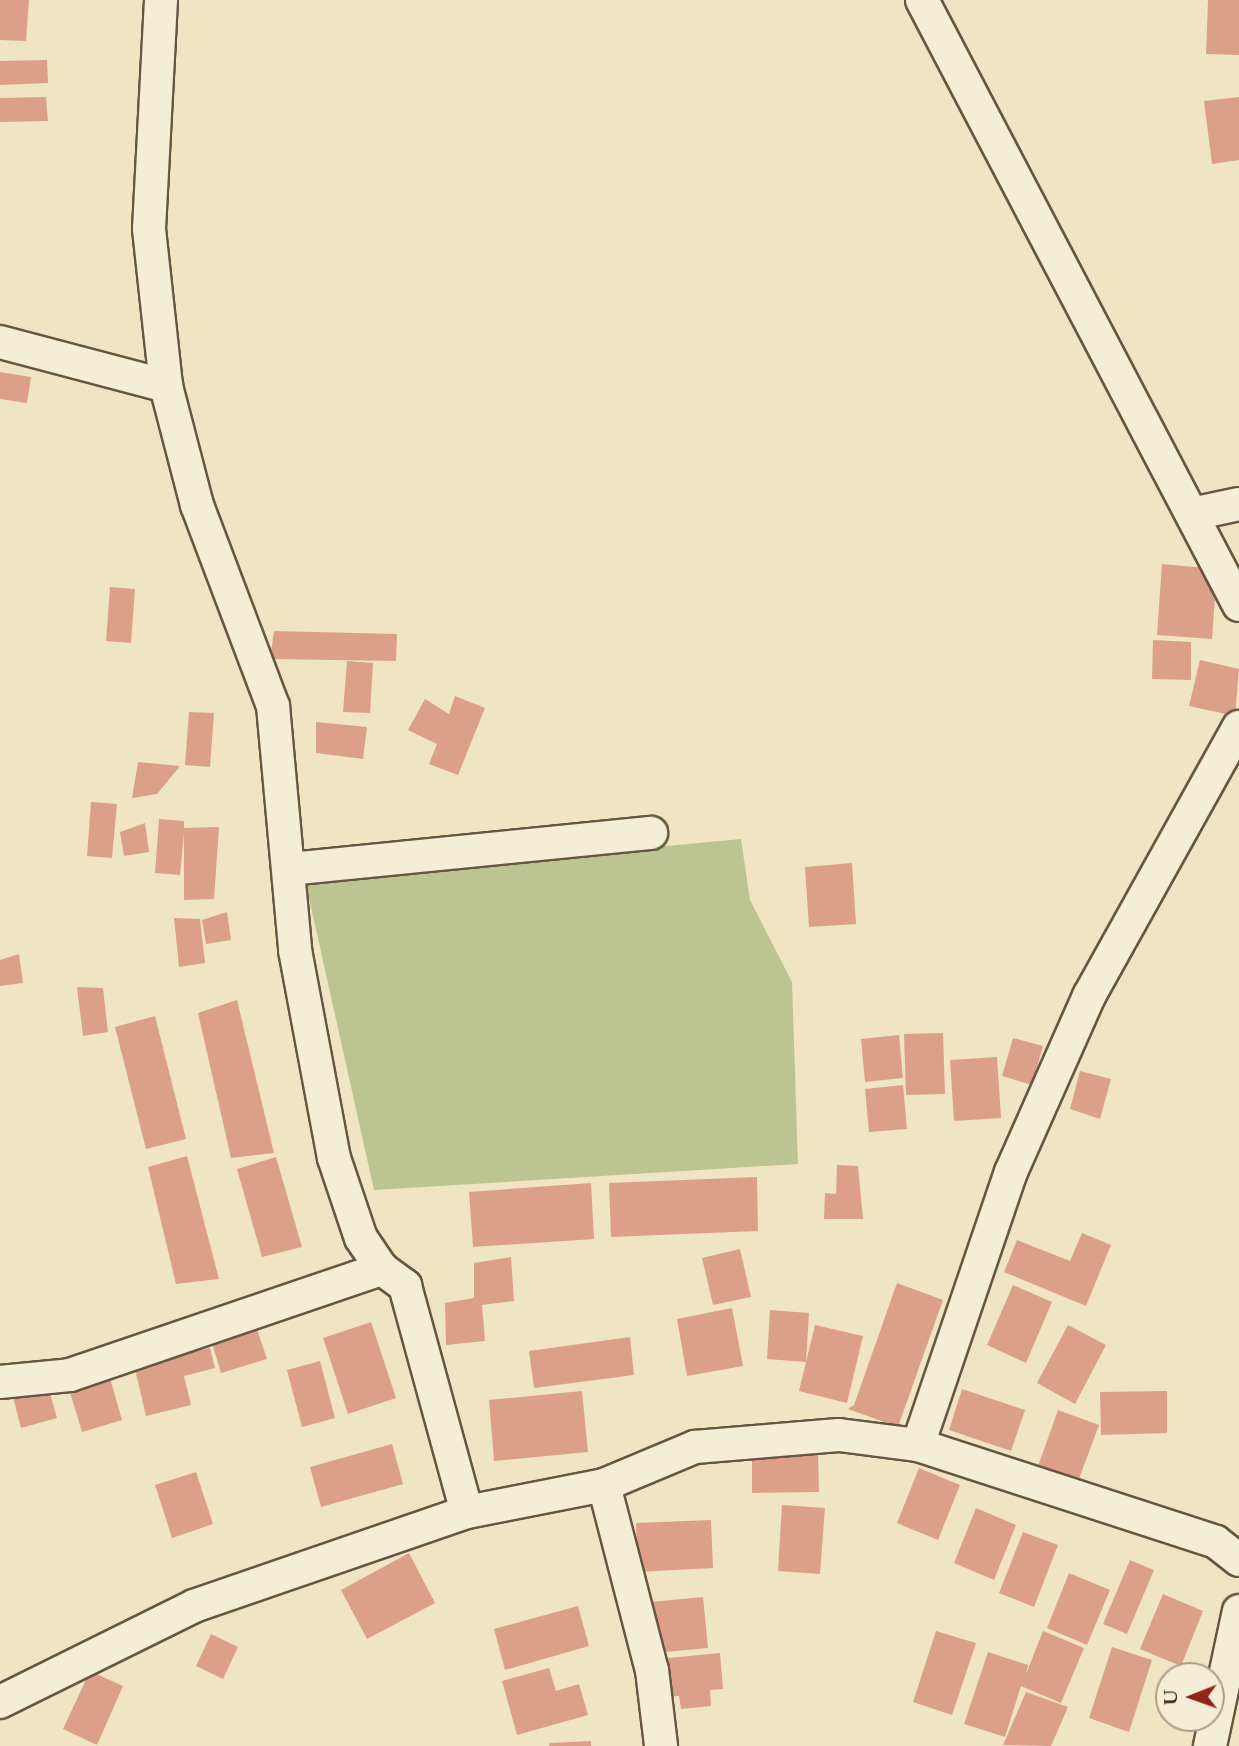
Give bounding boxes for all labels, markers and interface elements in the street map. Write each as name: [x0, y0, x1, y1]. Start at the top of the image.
north arrow: [1155, 1662, 1225, 1732]
text: U: [1158, 1689, 1184, 1705]

